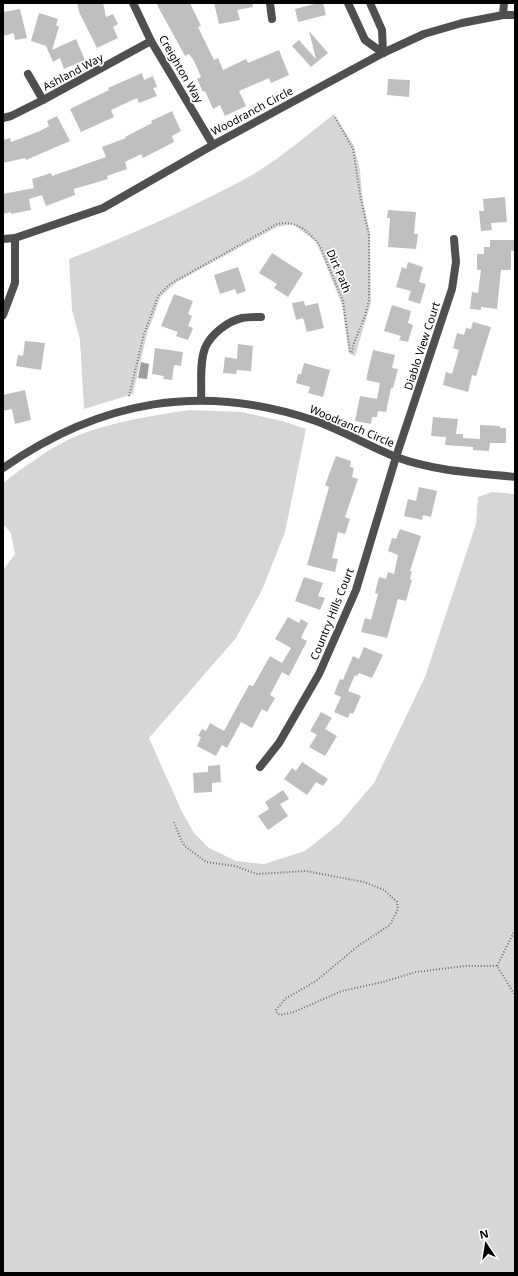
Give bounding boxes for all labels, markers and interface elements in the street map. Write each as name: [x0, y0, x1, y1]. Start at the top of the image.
street label: Creighton Way: [156, 32, 207, 106]
street label: Ashland Way: [40, 49, 106, 94]
street label: Woodranch Circle: [208, 83, 295, 138]
street label: Dirt Path: [324, 247, 355, 295]
street label: Diablo View Court: [400, 300, 443, 392]
street label: Woodranch Circle: [307, 401, 397, 450]
street label: Country Hills Court: [306, 566, 357, 662]
north arrow: [466, 1224, 506, 1264]
text: N: [478, 1225, 490, 1242]

